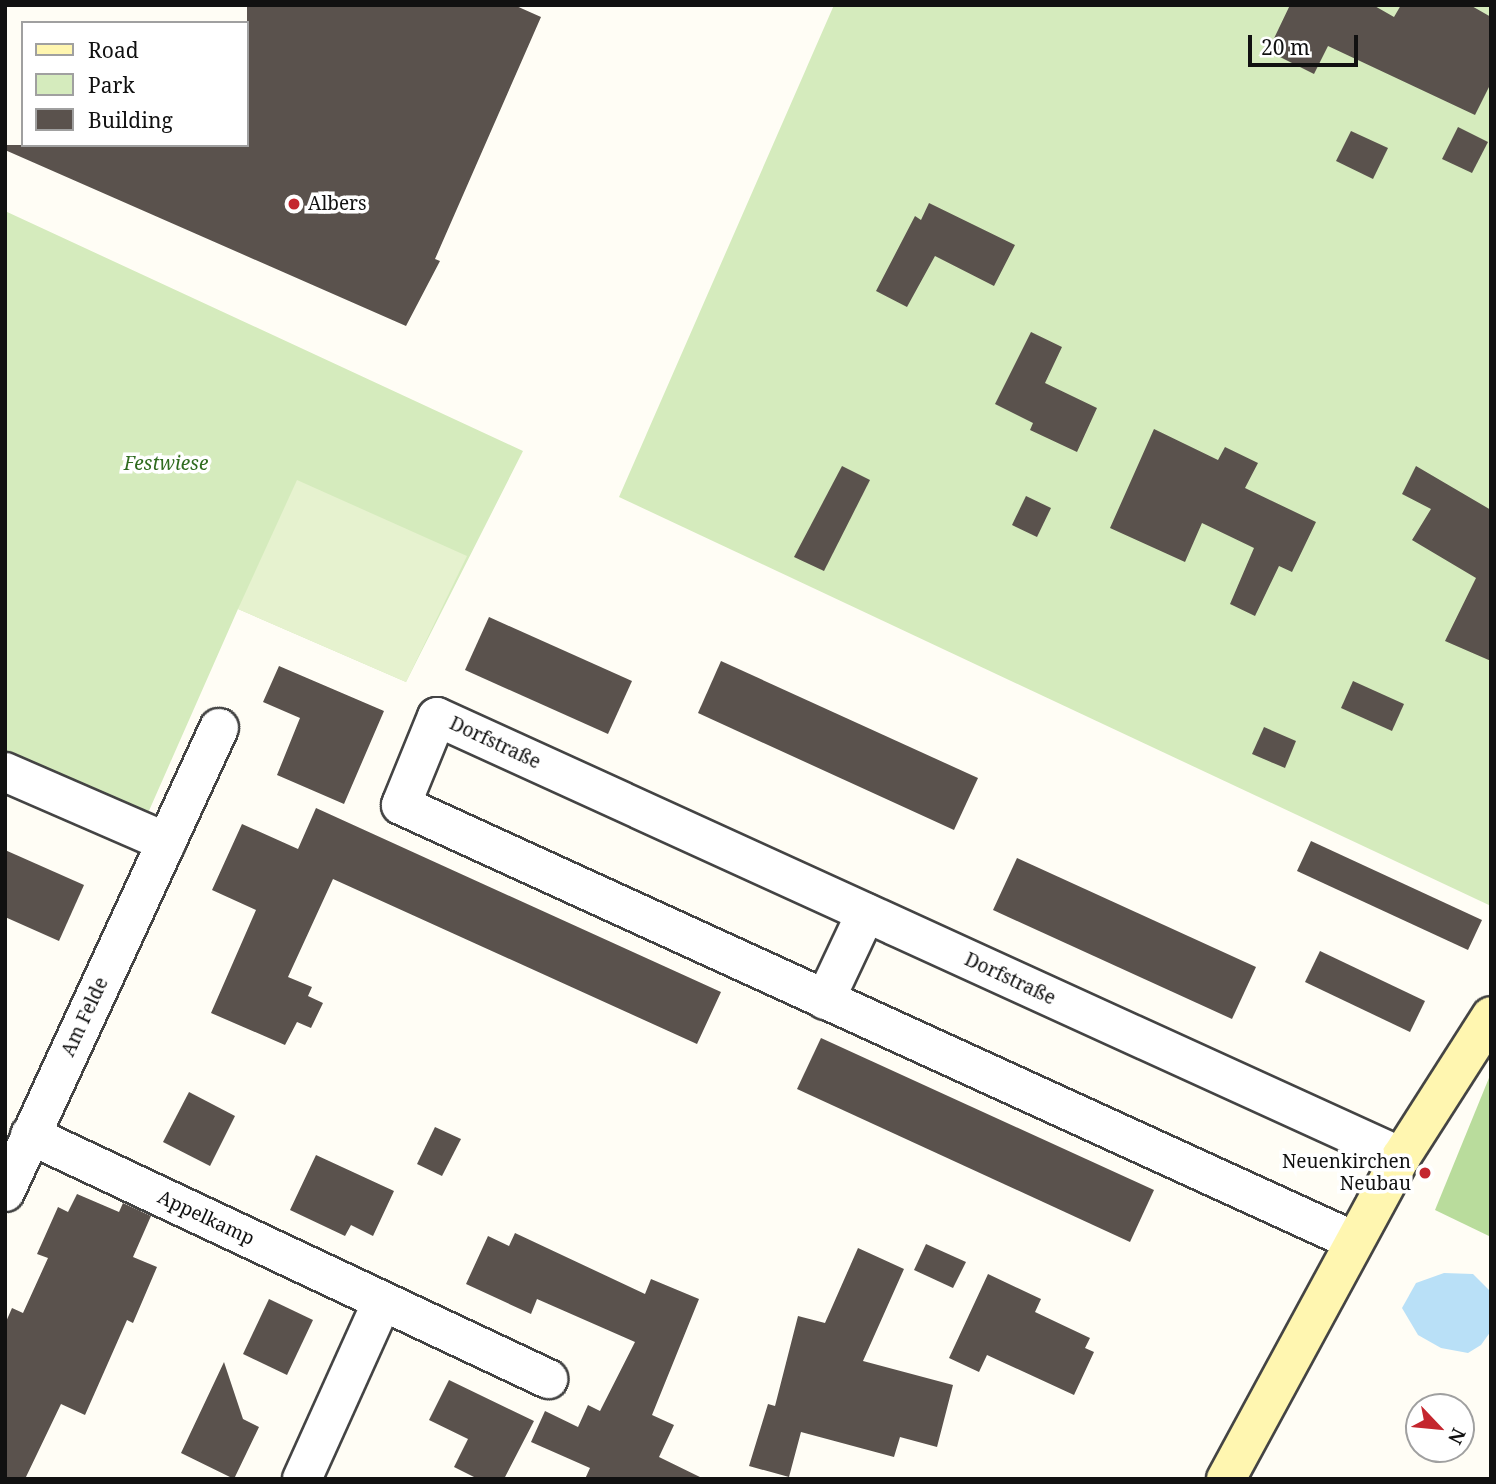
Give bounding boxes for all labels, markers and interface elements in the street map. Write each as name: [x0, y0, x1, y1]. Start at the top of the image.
legend: [21, 21, 248, 147]
scale bar: [1251, 21, 1361, 65]
text: 20 m: [1261, 33, 1310, 61]
text: Road: [88, 36, 139, 64]
text: Park: [88, 71, 135, 99]
text: Building: [88, 106, 173, 134]
place label: Albers: [308, 193, 367, 215]
marker: Albers: [286, 196, 302, 212]
park label: Festwiese: [124, 453, 208, 475]
street label: Dorfstraße: [446, 712, 544, 774]
street label: Dorfstraße: [961, 948, 1059, 1010]
street label: Am Felde: [57, 974, 113, 1060]
place label: Neuenkirchen Neubau: [1282, 1151, 1411, 1195]
marker: Neuenkirchen Neubau: [1417, 1165, 1433, 1181]
street label: Appelkamp: [154, 1186, 258, 1250]
north arrow: [1405, 1393, 1475, 1463]
text: N: [1442, 1424, 1472, 1449]

